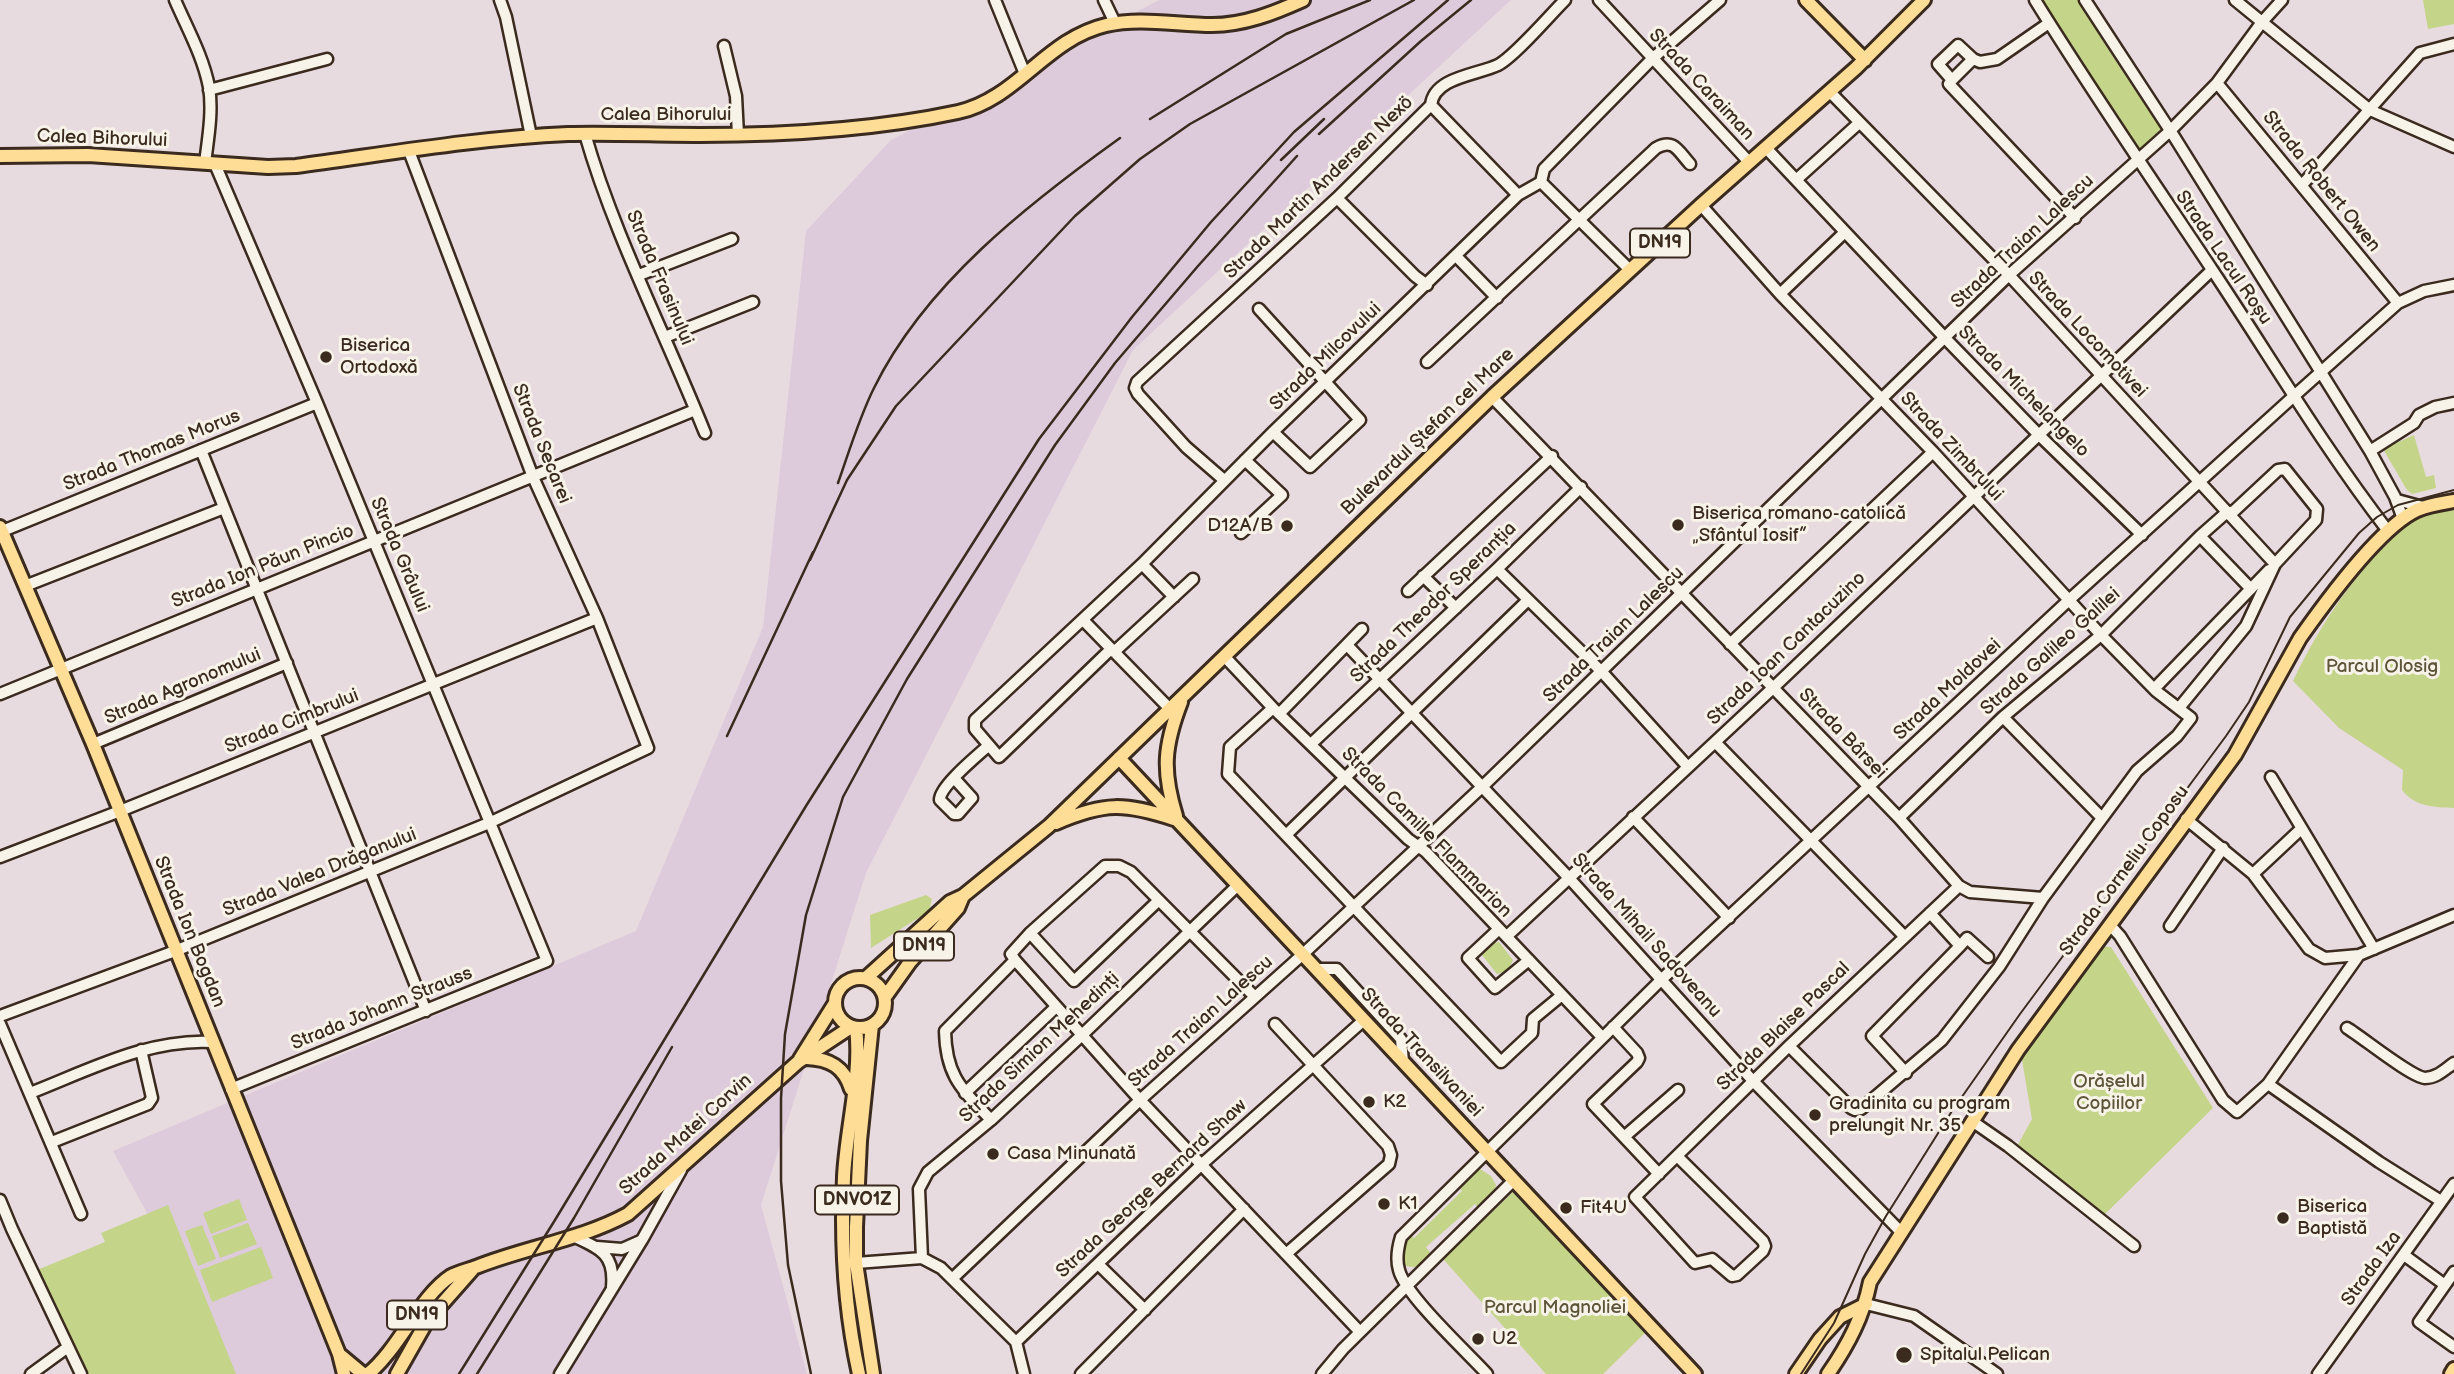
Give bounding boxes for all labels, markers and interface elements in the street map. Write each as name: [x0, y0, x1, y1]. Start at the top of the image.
street label: Strada Caraiman: [1643, 24, 1759, 146]
street label: Strada Martin Andersen Nexö: [1220, 92, 1418, 284]
street label: Calea Bihorului: [601, 104, 731, 126]
street label: Strada Robert Owen: [2257, 107, 2385, 257]
street label: Calea Bihorului: [36, 125, 168, 153]
street label: Strada Traian Lalescu: [1947, 170, 2099, 314]
street label: Strada Lacul Roșu: [2170, 187, 2276, 329]
street label: Strada Frasinului: [620, 207, 698, 349]
road number: DN19: [1630, 229, 1690, 258]
street label: Strada Locomotivei: [2023, 267, 2151, 403]
street label: Strada Milcovului: [1266, 298, 1386, 416]
street label: Strada Michelangelo: [1952, 321, 2094, 463]
place label: Biserica Ortodoxă: [340, 335, 418, 379]
street label: Bulevardul Ștefan cel Mare: [1337, 343, 1519, 521]
marker: Biserica Ortodoxă: [318, 349, 334, 365]
street label: Strada Secarei: [507, 381, 575, 507]
street label: Strada Zimbrului: [1895, 388, 2007, 506]
street label: Strada Thomas Morus: [60, 405, 244, 497]
street label: Strada Grâului: [365, 494, 433, 616]
place label: Biserica romano-catolică „Sfântul Iosif”: [1692, 503, 1906, 547]
place label: D12A/B: [1207, 515, 1273, 537]
marker: Biserica romano-catolică „Sfântul Iosif”: [1670, 517, 1686, 533]
marker: D12A/B: [1279, 518, 1295, 534]
street label: Strada Theodor Speranția: [1346, 518, 1522, 688]
street label: Strada Ion Păun Pincio: [168, 520, 358, 614]
street label: Strada Traian Lalescu: [1539, 562, 1689, 708]
street label: Strada Ioan Cantacuzino: [1703, 567, 1871, 731]
street label: Strada Galileo Galilei: [1977, 583, 2125, 721]
street label: Strada Moldovei: [1889, 634, 2007, 746]
street label: Strada Agronomului: [101, 644, 265, 730]
park label: Parcul Olosig: [2326, 656, 2438, 678]
street label: Strada Bârsei: [1793, 684, 1891, 784]
street label: Strada Cimbrului: [222, 685, 362, 759]
street label: Strada Camille Flammarion: [1336, 743, 1516, 923]
street label: Strada Corneliu Coposu: [2056, 781, 2194, 961]
street label: Strada Valea Drăganului: [220, 824, 420, 922]
street label: Strada Mihail Sadoveanu: [1566, 849, 1726, 1023]
street label: Strada Ion Bogdan: [148, 853, 230, 1011]
road number: DN19: [894, 931, 954, 960]
street label: Strada Traian Lalescu: [1124, 951, 1278, 1093]
street label: Strada Blaise Pascal: [1713, 958, 1855, 1096]
street label: Strada Johann Strauss: [288, 962, 476, 1056]
street label: Strada Simion Mehedinți: [955, 968, 1125, 1128]
street label: Strada Transilvaniei: [1355, 984, 1487, 1122]
street label: Strada Matei Corvin: [615, 1070, 757, 1200]
park label: Orășelul Copiilor: [2073, 1071, 2145, 1115]
place label: K2: [1383, 1091, 1406, 1113]
place label: Gradinita cu program prelungit Nr. 35: [1829, 1093, 2010, 1137]
marker: K2: [1361, 1094, 1377, 1110]
street label: Strada George Bernard Shaw: [1052, 1095, 1252, 1283]
marker: Gradinita cu program prelungit Nr. 35: [1807, 1107, 1823, 1123]
place label: Casa Minunată: [1007, 1143, 1136, 1165]
marker: Casa Minunată: [985, 1146, 1001, 1162]
road number: DNVO1Z: [815, 1185, 899, 1214]
place label: K1: [1398, 1193, 1418, 1215]
marker: K1: [1376, 1196, 1392, 1212]
place label: Biserica Baptistă: [2297, 1196, 2367, 1240]
place label: Fit4U: [1580, 1197, 1627, 1219]
marker: Fit4U: [1558, 1200, 1574, 1216]
marker: Biserica Baptistă: [2275, 1210, 2291, 1226]
street label: Strada Iza: [2337, 1227, 2407, 1311]
park label: Parcul Magnoliei: [1484, 1297, 1626, 1319]
road number: DN19: [387, 1300, 447, 1330]
place label: U2: [1492, 1328, 1517, 1350]
marker: U2: [1470, 1331, 1486, 1347]
place label: Spitalul Pelican: [1920, 1344, 2050, 1366]
marker: Spitalul Pelican: [1894, 1345, 1914, 1365]

